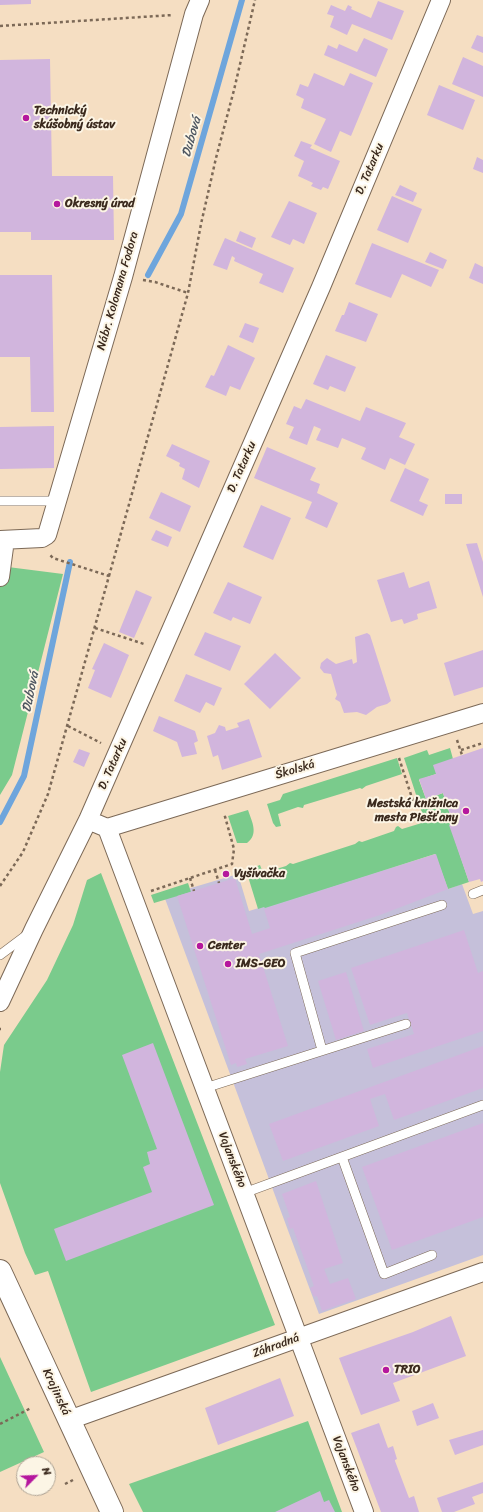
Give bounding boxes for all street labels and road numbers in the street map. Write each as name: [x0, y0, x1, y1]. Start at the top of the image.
street label: D. Tatarku: [353, 141, 387, 197]
street label: Nábr. Kolomana Fodora: [94, 230, 142, 352]
street label: D. Tatarku: [224, 439, 260, 495]
street label: D. Tatarku: [95, 736, 131, 792]
street label: Školská: [273, 757, 317, 783]
street label: Vajanského: [215, 1130, 249, 1190]
street label: Záhradná: [251, 1331, 301, 1361]
street label: Krajinská: [39, 1366, 73, 1418]
street label: Vajanského: [329, 1434, 363, 1494]

